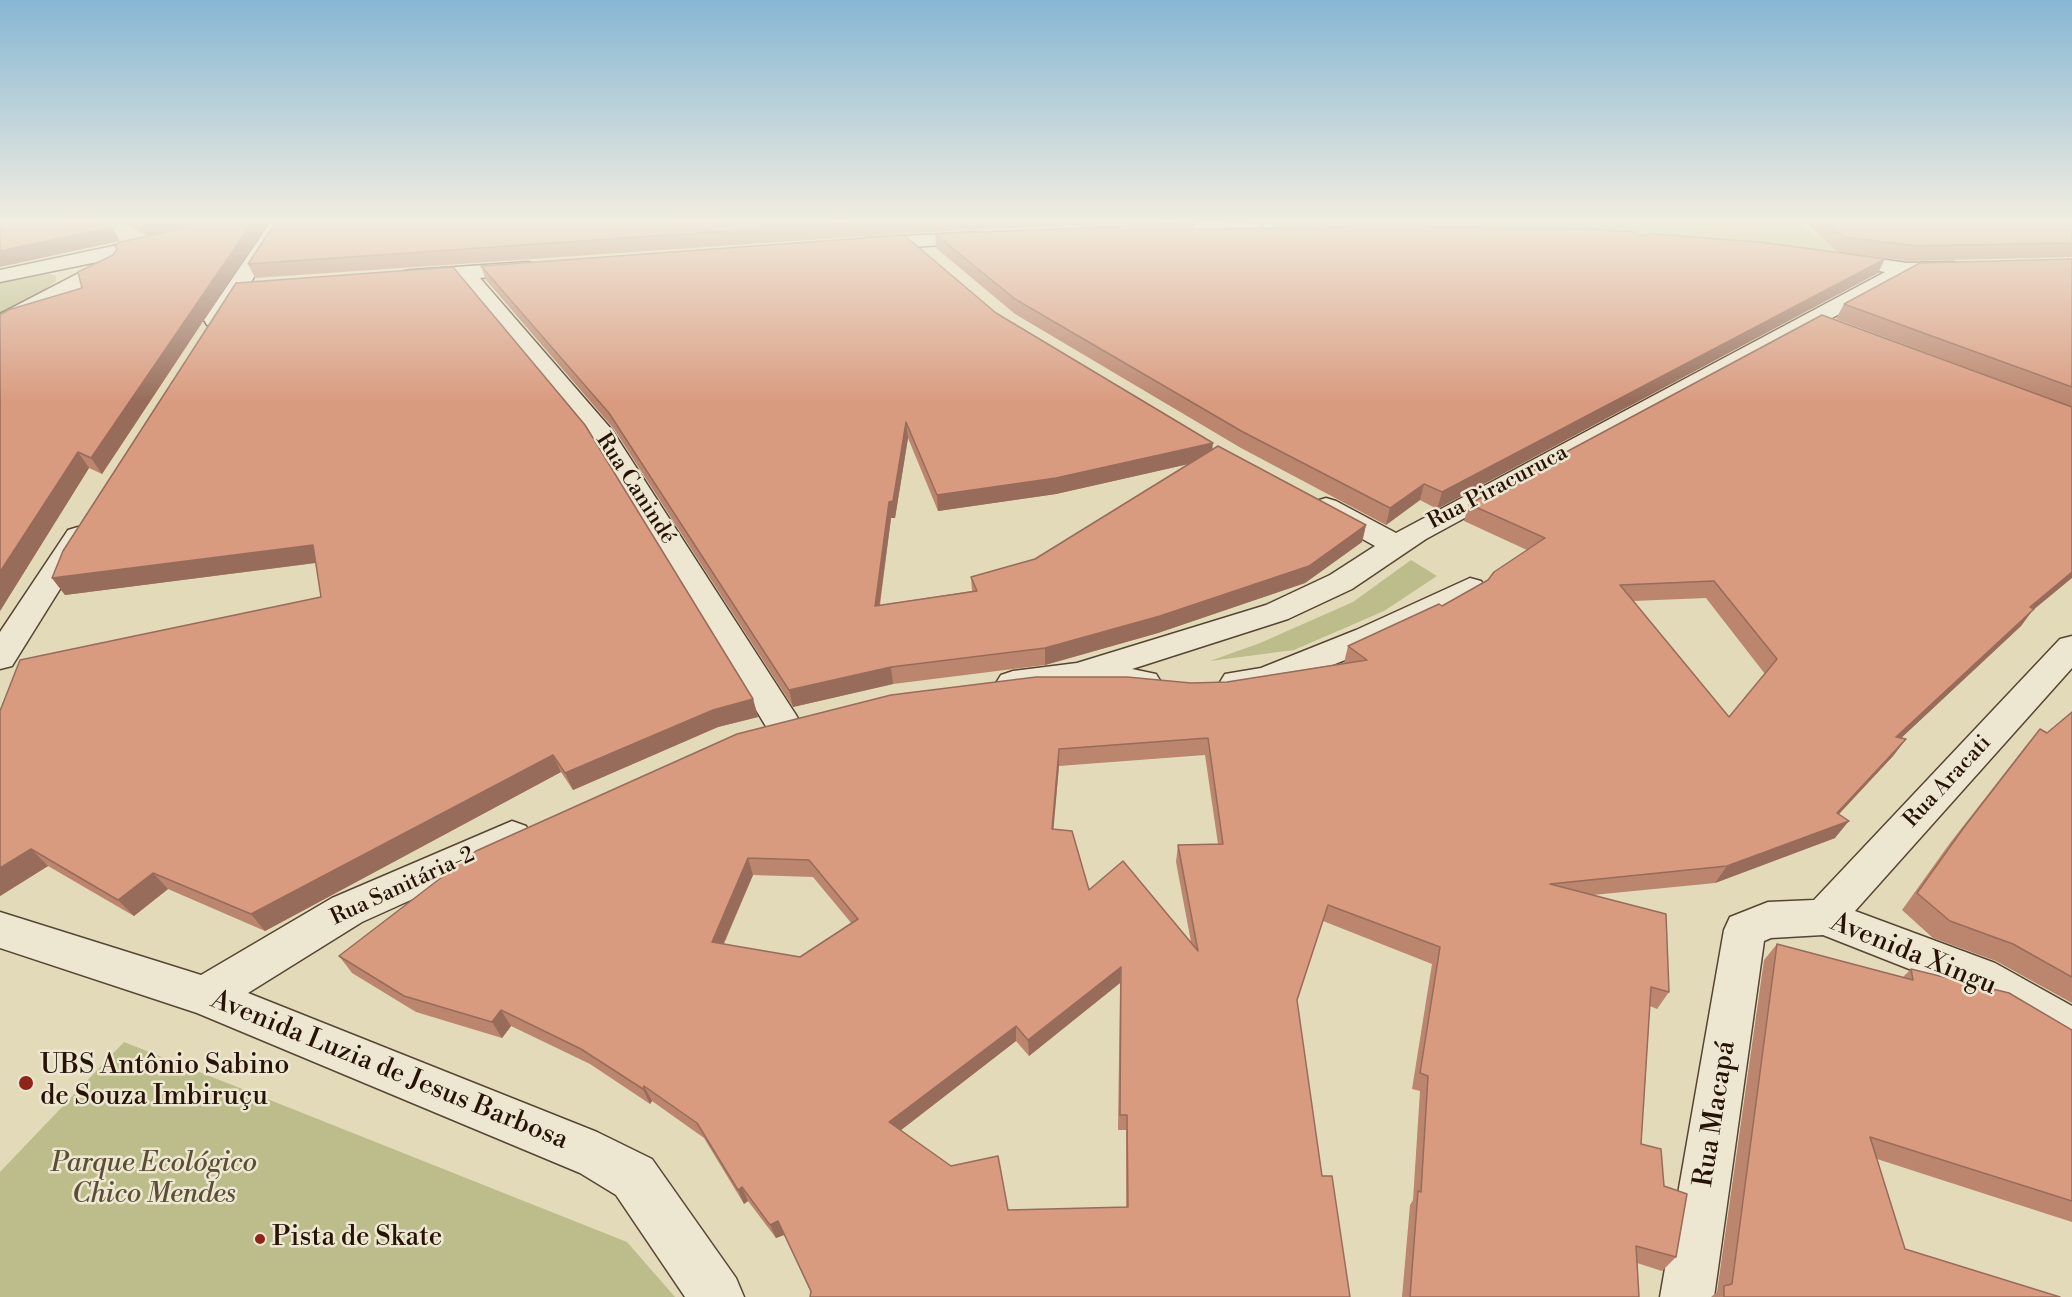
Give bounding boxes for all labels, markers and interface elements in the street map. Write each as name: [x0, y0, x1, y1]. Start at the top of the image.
street label: Rua Canindé: [589, 429, 681, 549]
street label: Rua Piracuruca: [1423, 440, 1573, 536]
street label: Rua Aracati: [1899, 730, 1997, 834]
street label: Rua Sanitária-2: [327, 842, 479, 932]
street label: Avenida Xingu: [1825, 907, 2001, 1003]
street label: Avenida Luzia de Jesus Barbosa: [206, 984, 572, 1158]
street label: Rua Macapá: [1688, 1039, 1744, 1189]
place label: UBS Antônio Sabino de Souza Imbiruçu: [40, 1051, 289, 1114]
marker: UBS Antônio Sabino de Souza Imbiruçu: [17, 1074, 35, 1092]
park label: Parque Ecológico Chico Mendes: [51, 1149, 257, 1212]
place label: Pista de Skate: [272, 1223, 442, 1255]
marker: Pista de Skate: [253, 1232, 267, 1246]

